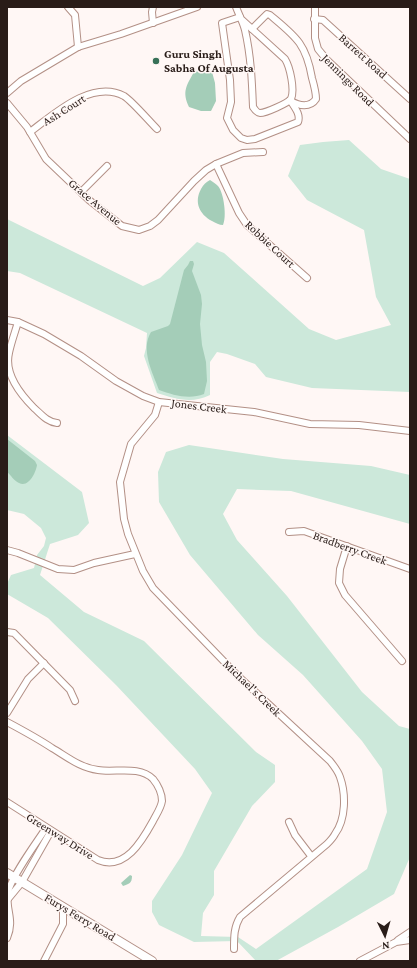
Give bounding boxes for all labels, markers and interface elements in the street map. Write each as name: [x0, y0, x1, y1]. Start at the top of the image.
street label: Barrett Road: [336, 31, 391, 82]
place label: Guru Singh Sabha Of Augusta: [164, 47, 254, 75]
street label: Jennings Road: [318, 50, 378, 110]
marker: Guru Singh Sabha Of Augusta: [151, 56, 161, 66]
street label: Ash Court: [40, 91, 89, 129]
street label: Grace Avenue: [66, 176, 124, 228]
street label: Robbie Court: [242, 217, 299, 271]
street label: Jones Creek: [170, 396, 228, 416]
street label: Bradberry Creek: [311, 528, 389, 568]
street label: Michael's Creek: [220, 657, 284, 719]
street label: Greenway Drive: [24, 810, 96, 862]
street label: Furys Ferry Road: [42, 890, 119, 944]
north arrow: [365, 916, 405, 956]
text: N: [381, 940, 390, 952]

